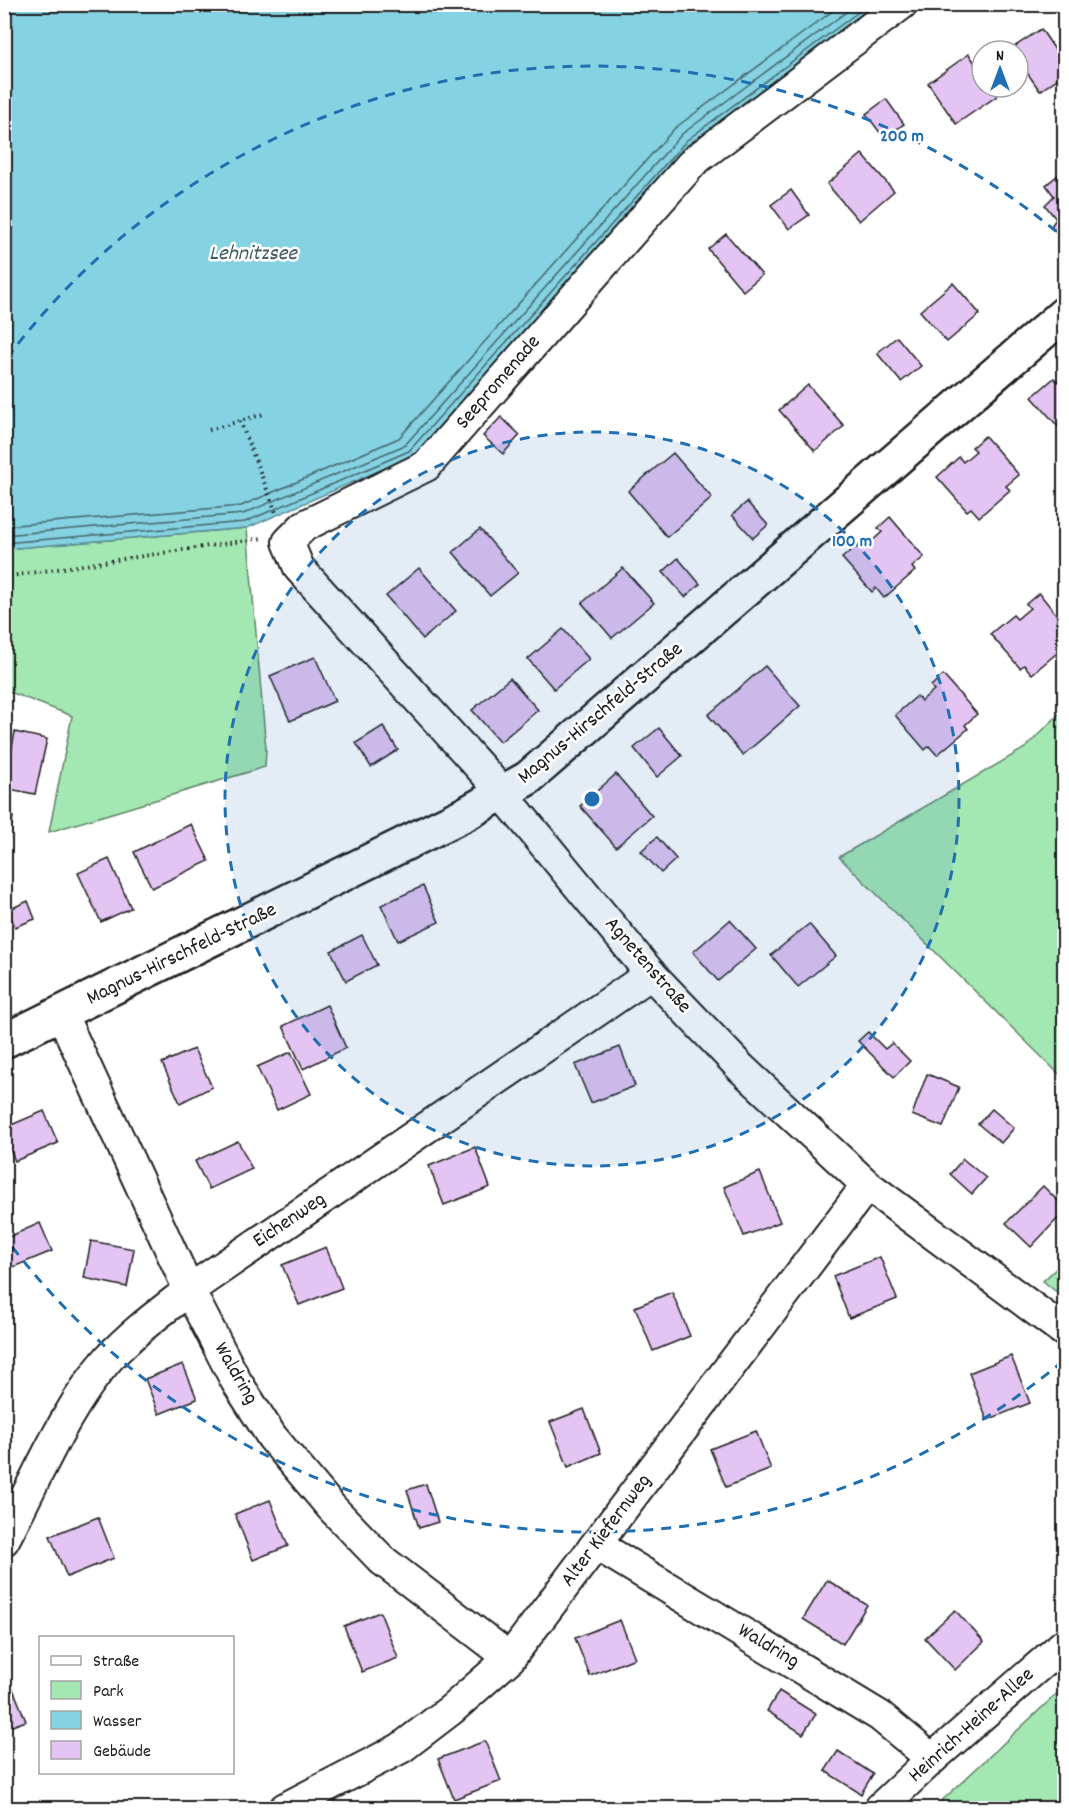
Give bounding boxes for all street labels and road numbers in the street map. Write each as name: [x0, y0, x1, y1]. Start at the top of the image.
street label: Seepromenade: [449, 329, 549, 437]
street label: Magnus-Hirschfeld-Straße: [512, 636, 690, 792]
street label: Magnus-Hirschfeld-Straße: [82, 896, 282, 1014]
street label: Agnetenstraße: [596, 911, 698, 1021]
street label: Eichenweg: [247, 1186, 333, 1256]
street label: Waldring: [205, 1337, 265, 1411]
street label: Alter Kiefernweg: [554, 1468, 660, 1594]
street label: Waldring: [731, 1617, 805, 1677]
street label: Heinrich-Heine-Allee: [902, 1661, 1042, 1791]

